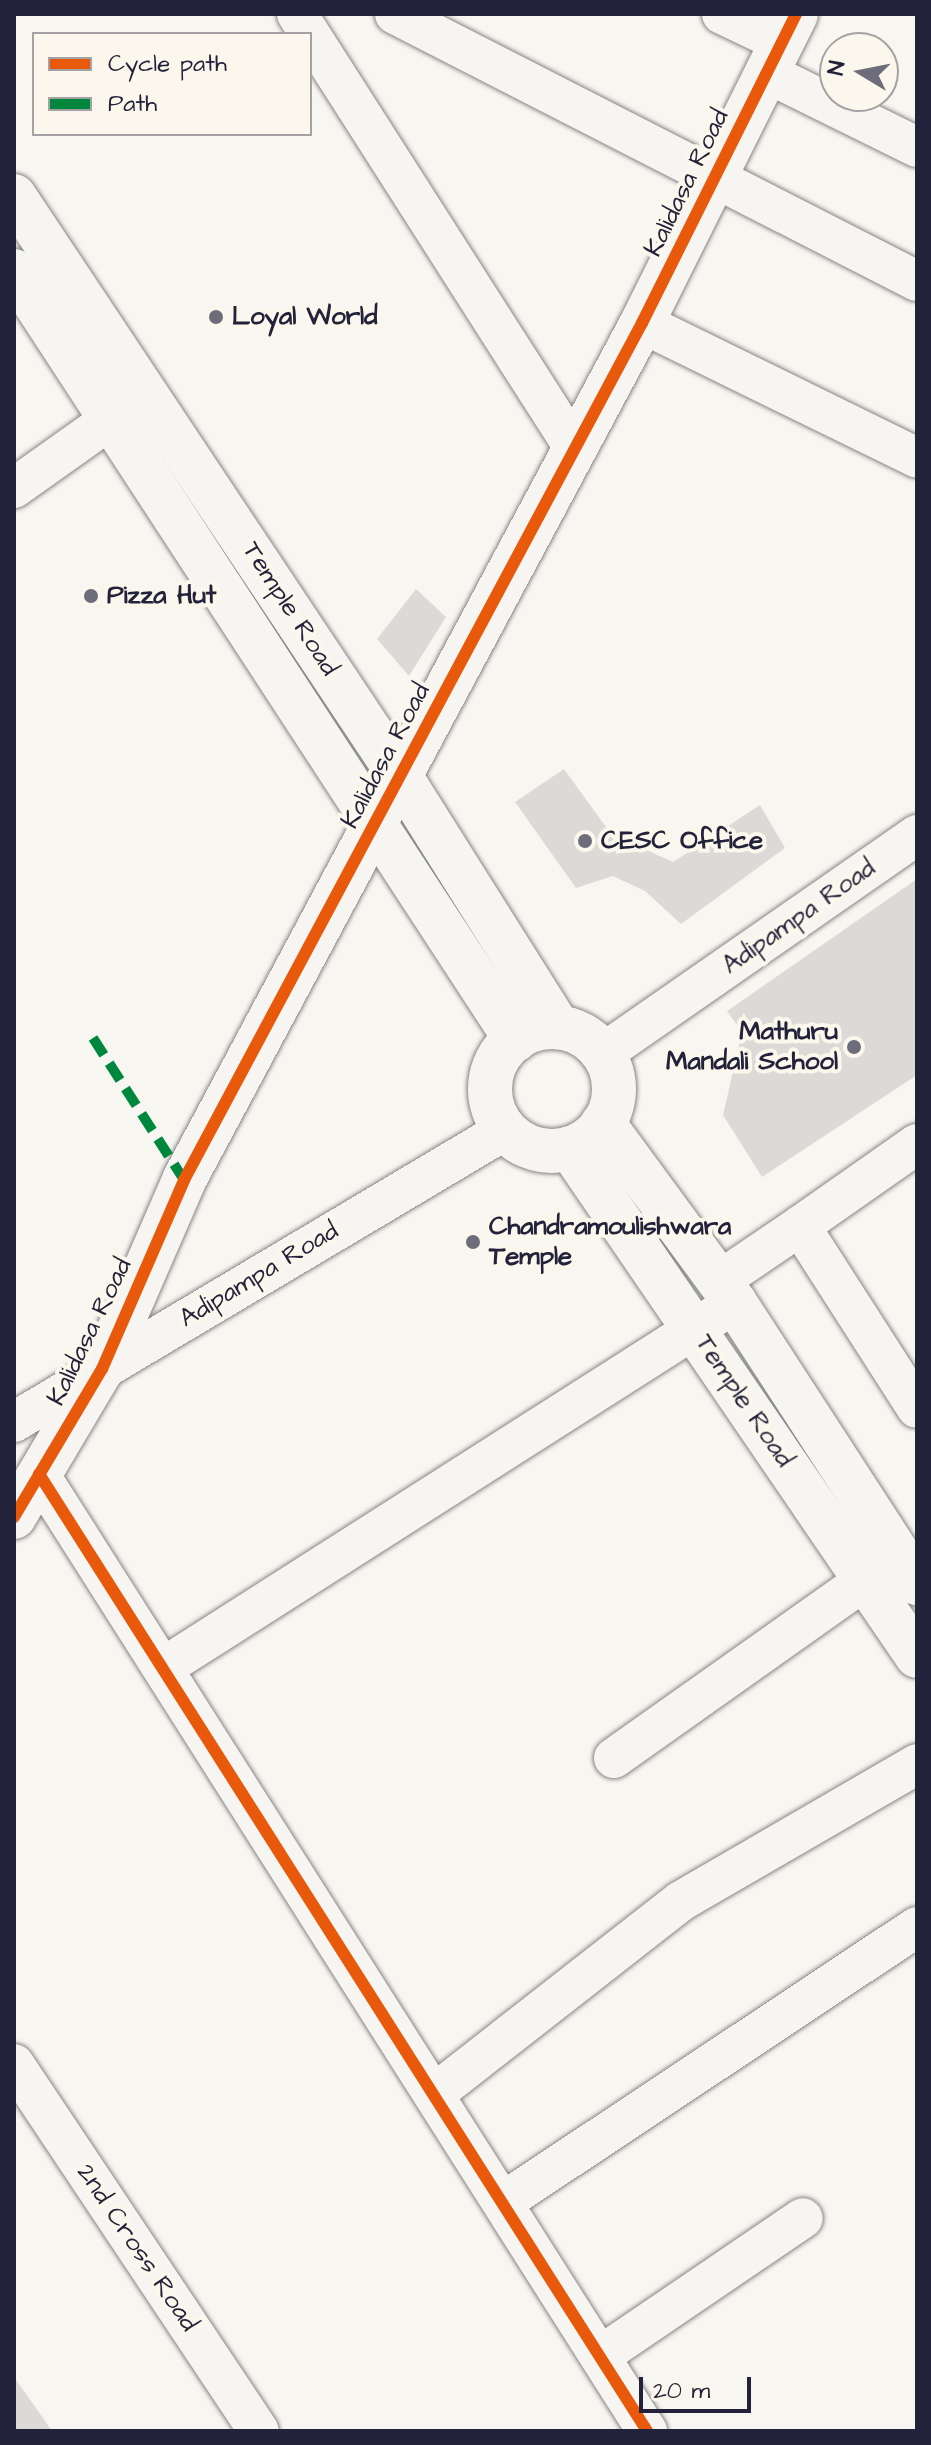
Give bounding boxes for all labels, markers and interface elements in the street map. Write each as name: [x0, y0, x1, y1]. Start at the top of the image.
legend: [32, 32, 312, 136]
north arrow: [819, 32, 899, 112]
text: Cycle path: [108, 47, 227, 81]
text: N: [820, 59, 853, 78]
text: Path: [108, 87, 157, 121]
street label: Kalidasa Road: [638, 104, 736, 262]
place label: Loyal World: [232, 301, 377, 333]
marker: Loyal World: [207, 308, 225, 326]
street label: Temple Road: [235, 536, 345, 682]
place label: Pizza Hut: [107, 580, 216, 612]
marker: Pizza Hut: [82, 587, 100, 605]
street label: Kalidasa Road: [335, 678, 437, 834]
place label: CESC Office: [601, 825, 763, 857]
marker: CESC Office: [576, 832, 594, 850]
street label: Adipampa Road: [716, 853, 882, 981]
place label: Mathuru Mandali School: [666, 1016, 838, 1078]
marker: Mathuru Mandali School: [845, 1038, 863, 1056]
place label: Chandramoulishwara Temple: [489, 1211, 731, 1272]
street label: Adipampa Road: [174, 1215, 344, 1335]
marker: Chandramoulishwara Temple: [464, 1233, 482, 1251]
street label: Kalidasa Road: [41, 1253, 139, 1411]
street label: Temple Road: [688, 1329, 800, 1473]
street label: 2nd Cross Road: [69, 2158, 205, 2338]
scale bar: [643, 2361, 755, 2411]
text: 20 m: [653, 2374, 710, 2408]

